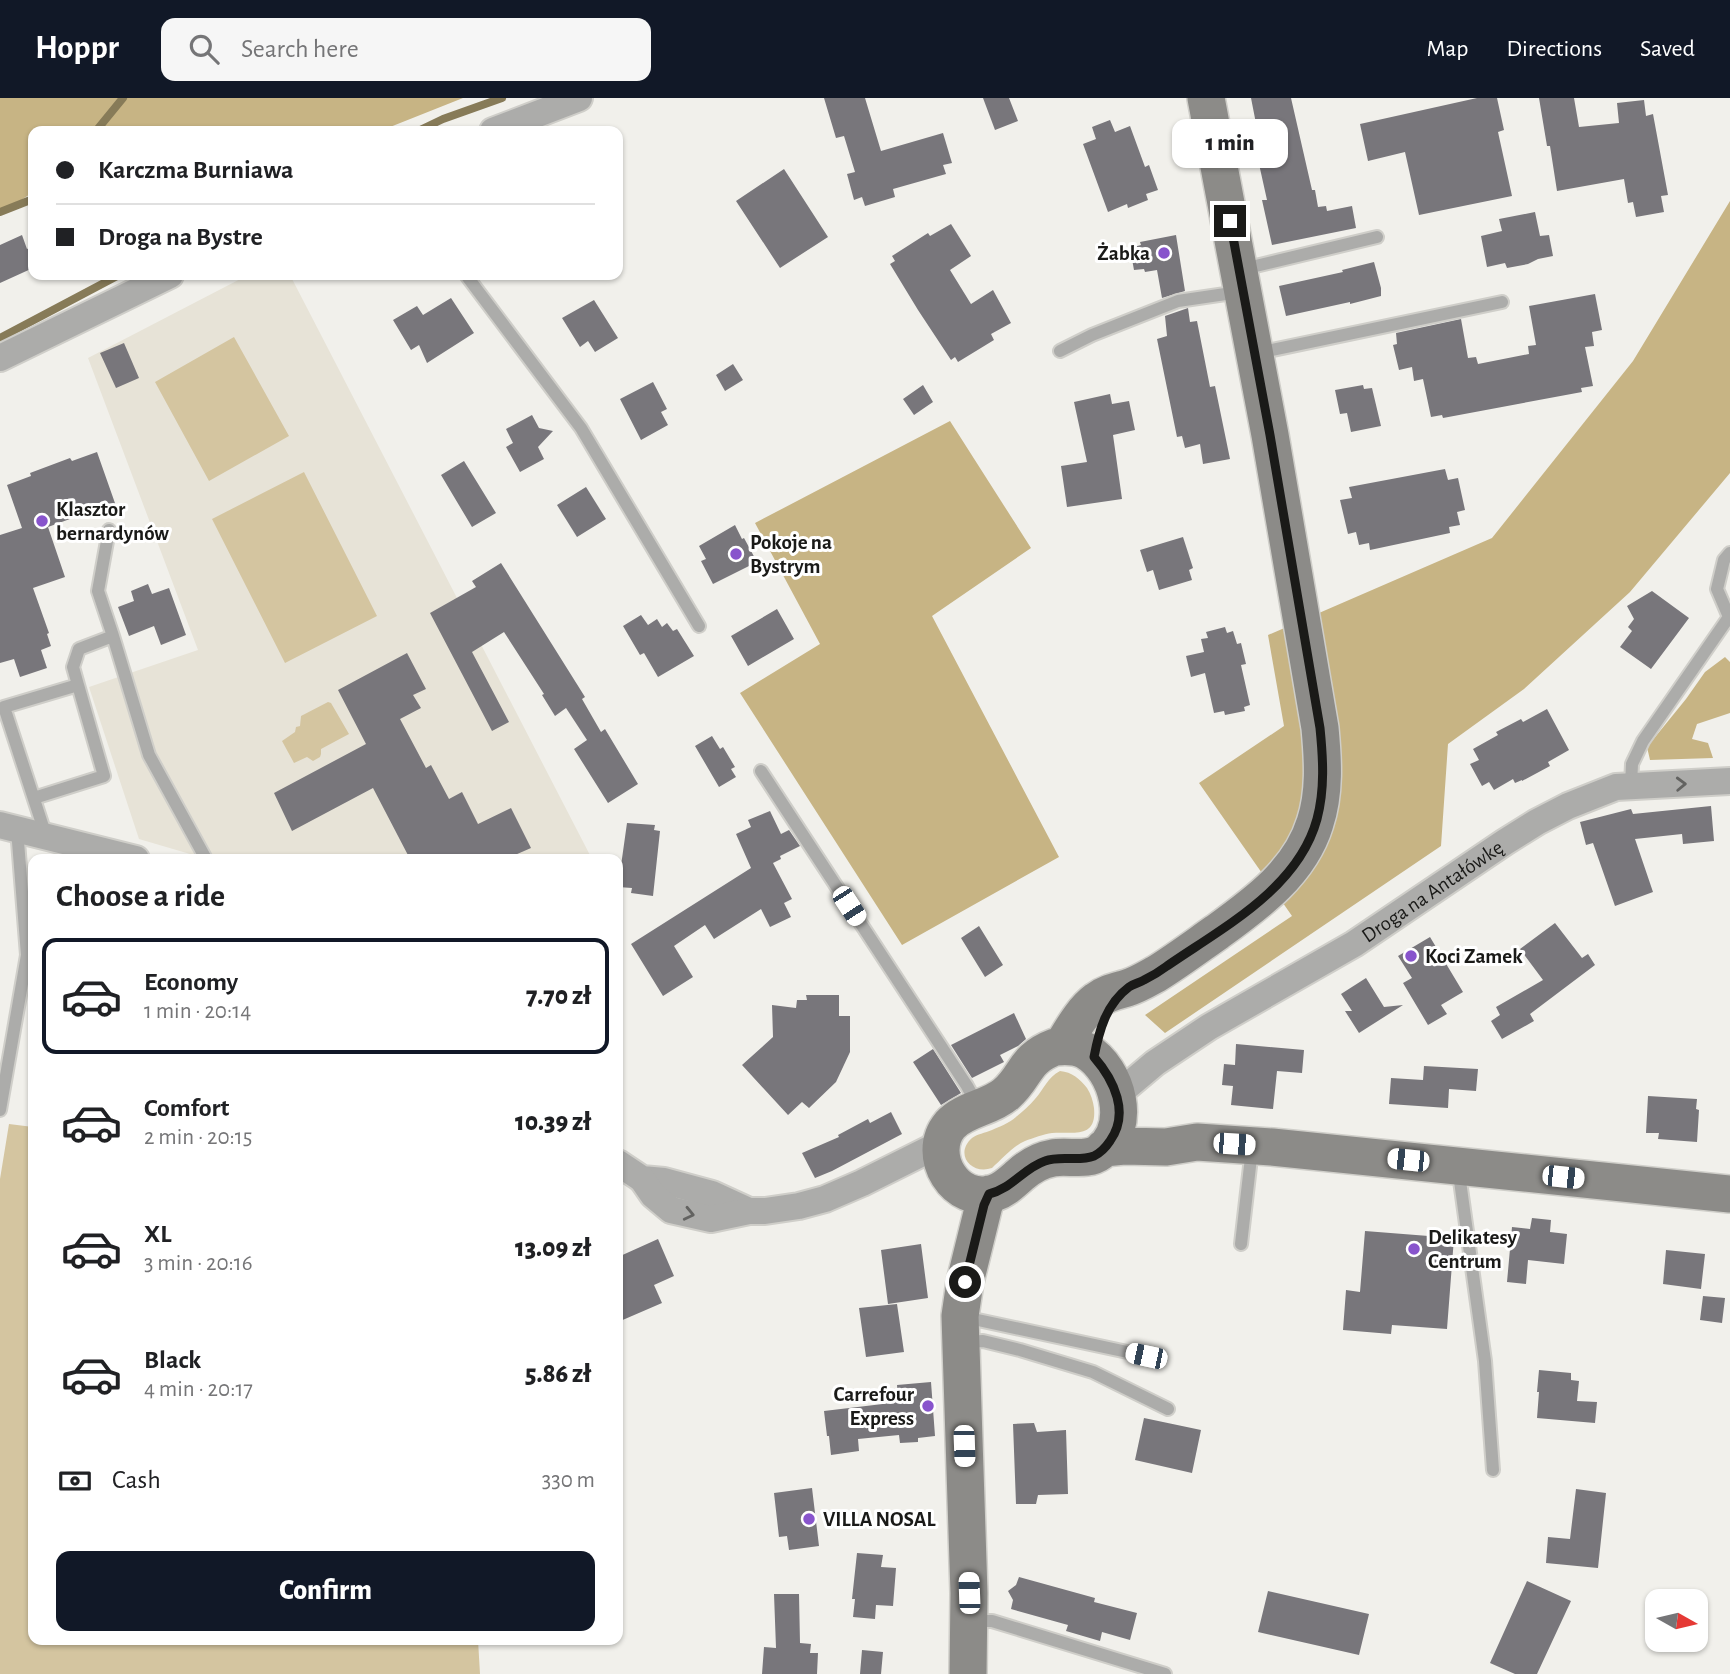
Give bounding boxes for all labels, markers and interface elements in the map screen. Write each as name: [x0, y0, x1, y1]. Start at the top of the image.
search box: [161, 18, 651, 81]
icon: search: [185, 30, 223, 68]
text: Hoppr: [35, 32, 119, 65]
text: Search here: [241, 36, 359, 62]
text: Map: [1426, 37, 1468, 61]
text: Directions: [1506, 37, 1602, 61]
text: Saved: [1640, 37, 1695, 61]
callout: 1 min: [1172, 120, 1288, 169]
text: 1 min: [1206, 132, 1254, 155]
text: Karczma Burniawa: [98, 157, 293, 183]
route end: [1214, 205, 1246, 237]
text: Droga na Bystre: [98, 224, 263, 250]
place label: Żabka: [1097, 242, 1150, 264]
marker: Żabka: [1156, 245, 1172, 261]
place label: Klasztor bernardynów: [56, 499, 169, 544]
marker: Klasztor bernardynów: [34, 513, 50, 529]
place label: Pokoje na Bystrym: [750, 532, 832, 577]
marker: Pokoje na Bystrym: [728, 546, 744, 562]
one-way arrow: [1676, 776, 1686, 792]
street label: Droga na Antałówkę: [1358, 836, 1507, 946]
text: Choose a ride: [56, 880, 225, 912]
car: [829, 883, 870, 929]
place label: Koci Zamek: [1425, 946, 1523, 967]
marker: Koci Zamek: [1403, 948, 1419, 964]
icon: car: [60, 965, 123, 1028]
text: Economy: [144, 969, 238, 995]
text: 7.70 zł: [526, 983, 591, 1009]
text: 1 min · 20:14: [144, 1000, 251, 1023]
icon: car: [60, 1091, 123, 1154]
text: Comfort: [144, 1095, 229, 1121]
text: 10.39 zł: [515, 1109, 591, 1135]
text: 2 min · 20:15: [144, 1126, 252, 1149]
car: [1213, 1132, 1256, 1156]
car: [1387, 1147, 1430, 1173]
car: [1542, 1164, 1585, 1190]
one-way arrow: [683, 1206, 695, 1220]
icon: car: [60, 1217, 123, 1280]
text: XL: [144, 1221, 171, 1247]
place label: Delikatesy Centrum: [1428, 1227, 1518, 1272]
text: 13.09 zł: [515, 1235, 591, 1261]
marker: Delikatesy Centrum: [1406, 1241, 1422, 1257]
text: 3 min · 20:16: [144, 1252, 253, 1275]
route start: [949, 1266, 981, 1298]
car: [1124, 1341, 1169, 1371]
icon: car: [60, 1343, 123, 1406]
text: Black: [144, 1347, 201, 1373]
text: 5.86 zł: [525, 1361, 591, 1387]
text: 4 min · 20:17: [144, 1378, 253, 1401]
place label: Carrefour Express: [833, 1384, 915, 1429]
marker: Carrefour Express: [920, 1398, 936, 1414]
car: [953, 1425, 976, 1467]
icon: cash: [56, 1462, 94, 1500]
text: Cash: [112, 1467, 161, 1493]
text: 330 m: [542, 1469, 595, 1492]
place label: VILLA NOSAL: [823, 1509, 936, 1530]
marker: VILLA NOSAL: [801, 1511, 817, 1527]
button: Confirm: [56, 1551, 595, 1631]
car: [958, 1572, 981, 1614]
north arrow: [1645, 1589, 1708, 1652]
map controls: [1645, 1589, 1708, 1652]

